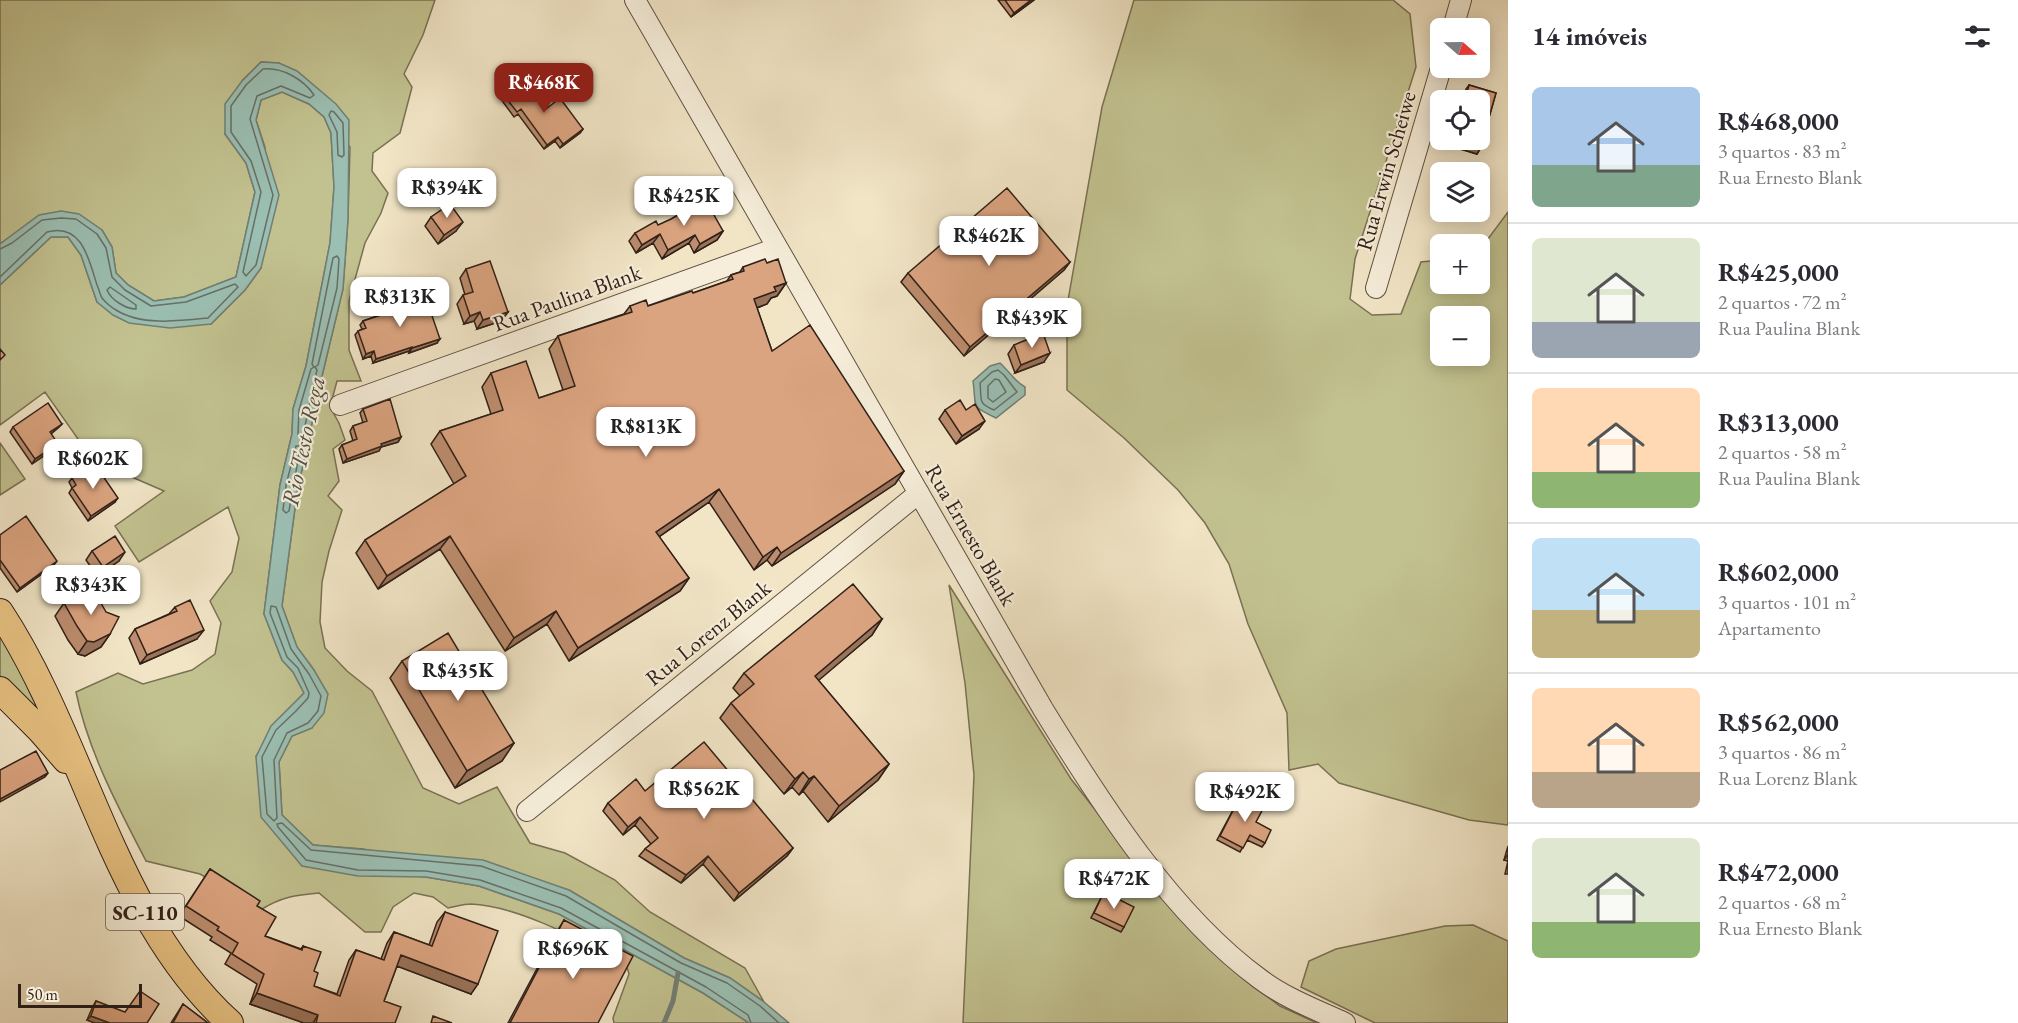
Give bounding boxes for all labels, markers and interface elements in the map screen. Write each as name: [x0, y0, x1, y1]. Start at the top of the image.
north arrow: [1430, 18, 1490, 78]
map controls: [1430, 18, 1490, 366]
text: 14 imóveis: [1532, 19, 1647, 53]
icon: filters: [1961, 20, 1994, 53]
pin: R$468K: [495, 63, 593, 114]
text: R$468K: [508, 69, 580, 95]
street label: Rua Erwin Scheiwe: [1349, 88, 1423, 254]
button: locate: [1430, 90, 1490, 150]
text: R$468,000: [1718, 104, 1839, 138]
icon: home: [1580, 111, 1652, 183]
text: 3 quartos · 83 m²: [1718, 138, 1847, 164]
button: layers: [1430, 162, 1490, 222]
text: Rua Ernesto Blank: [1718, 164, 1862, 190]
pin: R$394K: [398, 168, 496, 219]
text: R$394K: [411, 174, 483, 200]
pin: R$425K: [635, 176, 733, 227]
text: R$425K: [648, 182, 720, 208]
pin: R$462K: [940, 216, 1038, 267]
text: R$462K: [953, 222, 1025, 248]
button: +: [1430, 234, 1490, 294]
text: R$425,000: [1718, 255, 1839, 289]
street label: Rua Paulina Blank: [489, 257, 646, 338]
icon: home: [1580, 262, 1652, 334]
pin: R$313K: [351, 277, 449, 328]
text: R$313K: [364, 283, 436, 309]
text: 2 quartos · 72 m²: [1718, 289, 1847, 315]
pin: R$439K: [983, 298, 1081, 349]
text: R$439K: [996, 304, 1068, 330]
button: −: [1430, 306, 1490, 366]
text: Rua Paulina Blank: [1718, 315, 1860, 341]
water label: Rio Testo Rega: [274, 373, 332, 509]
text: R$313,000: [1718, 405, 1839, 439]
pin: R$813K: [597, 407, 695, 458]
icon: home: [1580, 412, 1652, 484]
text: R$813K: [610, 413, 682, 439]
pin: R$602K: [44, 439, 142, 490]
text: 2 quartos · 58 m²: [1718, 439, 1847, 465]
text: R$602K: [57, 445, 129, 471]
street label: Rua Ernesto Blank: [919, 459, 1024, 612]
text: Rua Paulina Blank: [1718, 465, 1860, 491]
text: R$602,000: [1718, 555, 1839, 589]
icon: home: [1580, 562, 1652, 634]
pin: R$343K: [42, 565, 140, 616]
text: R$343K: [55, 571, 127, 597]
street label: Rua Lorenz Blank: [639, 573, 777, 693]
text: 3 quartos · 101 m²: [1718, 589, 1856, 615]
text: Apartamento: [1718, 615, 1821, 641]
pin: R$435K: [409, 651, 507, 702]
text: R$435K: [422, 657, 494, 683]
text: R$562,000: [1718, 705, 1839, 739]
icon: home: [1580, 712, 1652, 784]
text: 3 quartos · 86 m²: [1718, 739, 1847, 765]
text: Rua Lorenz Blank: [1718, 765, 1857, 791]
pin: R$562K: [655, 769, 753, 820]
pin: R$492K: [1196, 772, 1294, 823]
text: R$562K: [668, 775, 740, 801]
text: R$492K: [1209, 778, 1281, 804]
text: R$472,000: [1718, 855, 1839, 889]
pin: R$472K: [1065, 859, 1163, 910]
icon: home: [1580, 862, 1652, 934]
text: R$472K: [1078, 865, 1150, 891]
text: 2 quartos · 68 m²: [1718, 889, 1847, 915]
road number: SC-110: [106, 894, 184, 930]
text: Rua Ernesto Blank: [1718, 915, 1862, 941]
pin: R$696K: [524, 929, 622, 980]
text: R$696K: [537, 935, 609, 961]
scale bar: [18, 981, 142, 1008]
text: 50 m: [27, 984, 58, 1005]

